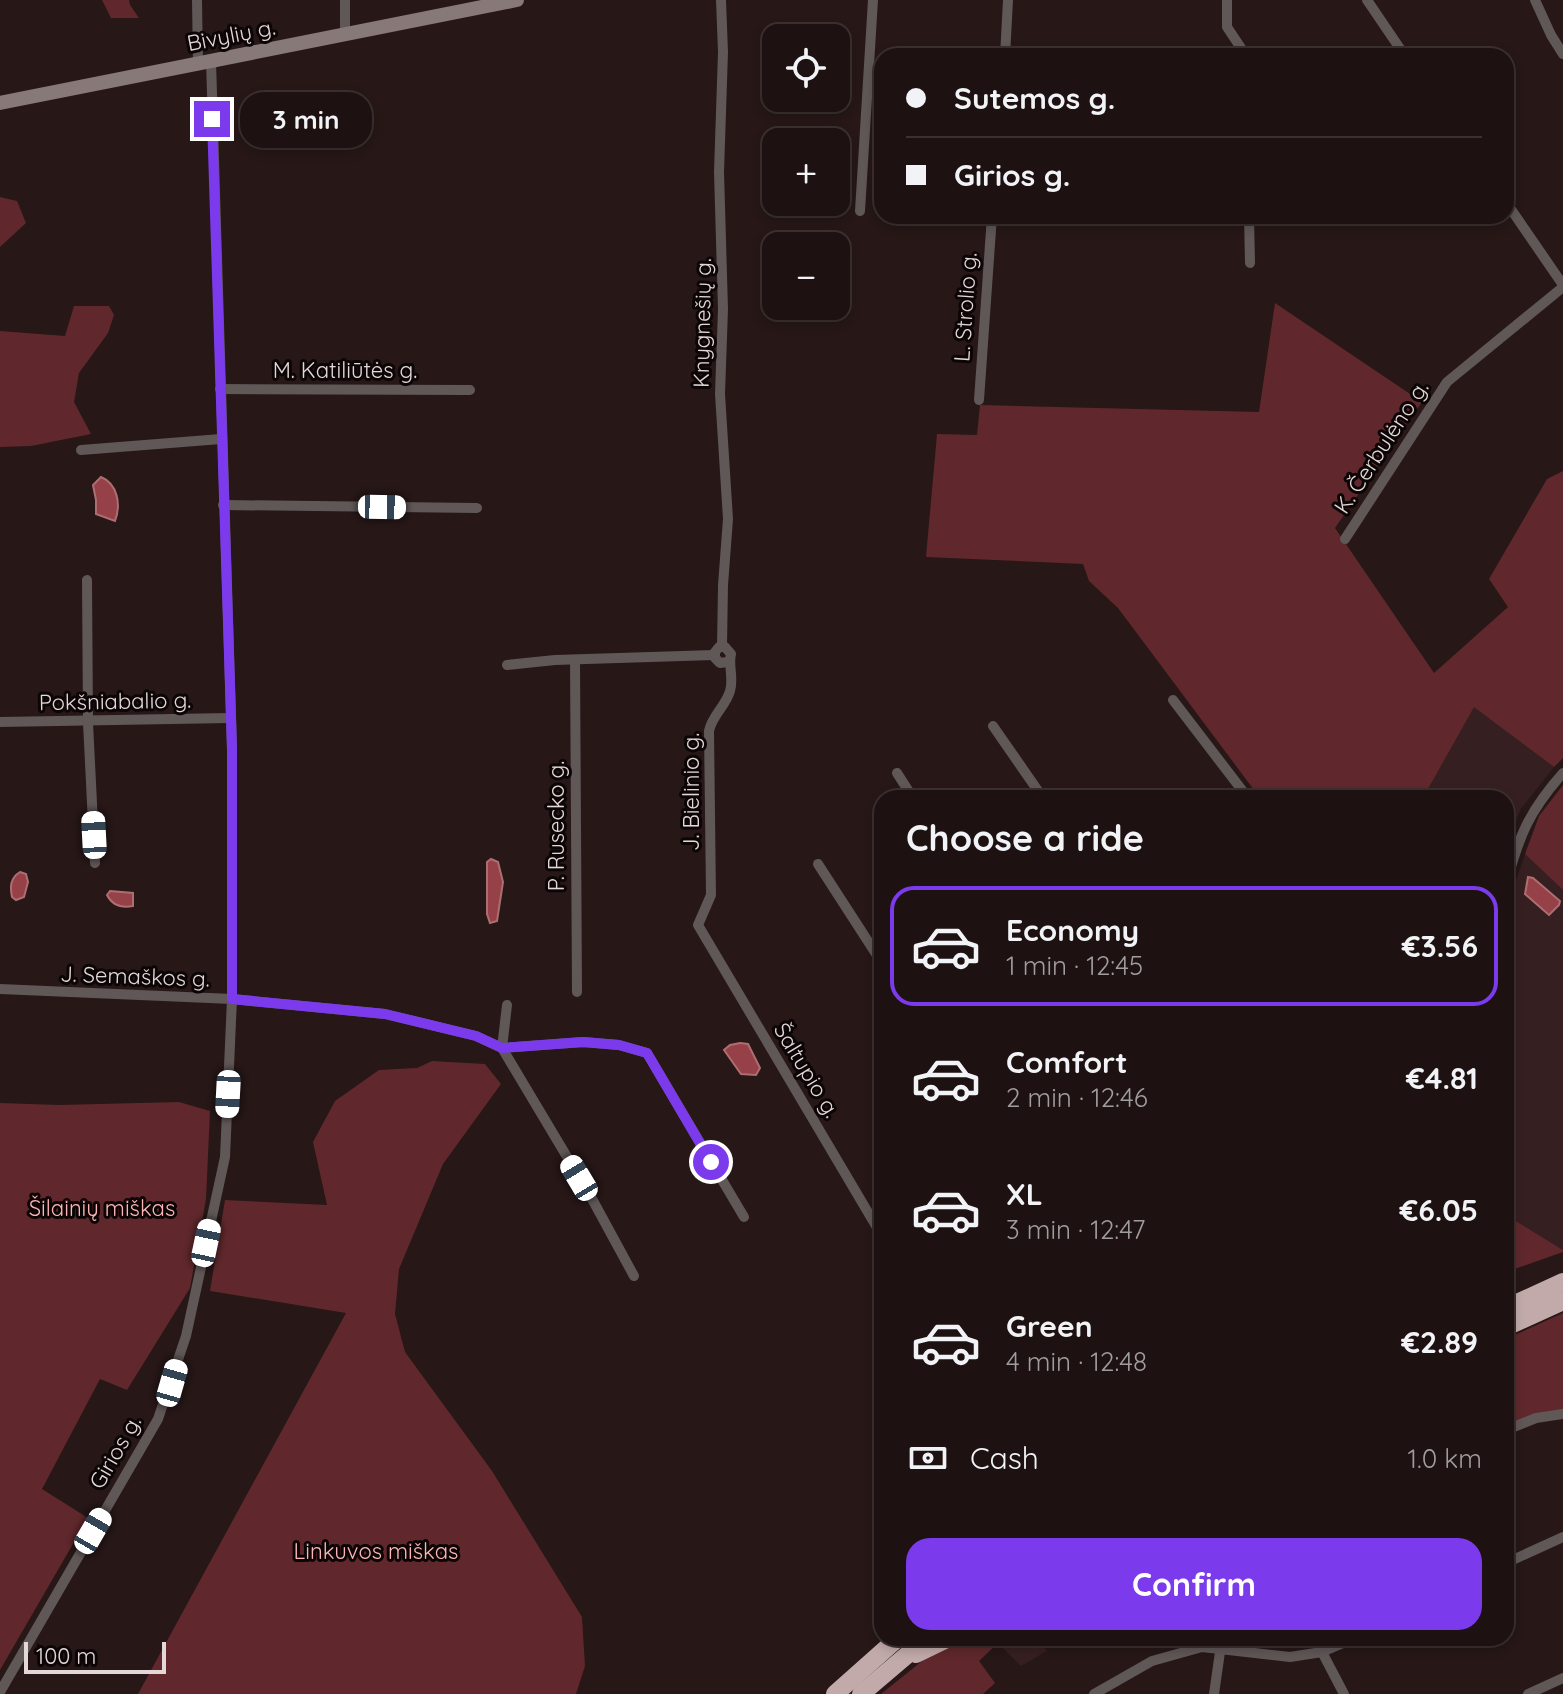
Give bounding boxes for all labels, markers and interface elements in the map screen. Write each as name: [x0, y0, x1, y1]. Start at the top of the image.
street label: Bivylių g.: [185, 13, 277, 57]
map controls: [762, 24, 850, 320]
button: locate: [762, 24, 850, 112]
text: Sutemos g.: [954, 79, 1115, 117]
callout: 3 min: [240, 91, 372, 147]
route end: [194, 101, 230, 137]
text: 3 min: [273, 103, 339, 136]
button: +: [762, 128, 850, 216]
text: Girios g.: [954, 156, 1070, 194]
button: −: [762, 232, 850, 320]
street label: L. Strolio g.: [947, 251, 983, 363]
street label: Knygnešių g.: [687, 258, 717, 388]
street label: M. Katiliūtės g.: [273, 356, 417, 384]
street label: K. Čerbulėno g.: [1328, 375, 1434, 519]
car: [358, 495, 406, 519]
street label: Pokšniabalio g.: [39, 686, 191, 716]
street label: J. Bielinio g.: [677, 733, 705, 851]
street label: P. Rusecko g.: [542, 761, 570, 891]
car: [81, 810, 107, 860]
text: Choose a ride: [906, 815, 1144, 860]
icon: car: [910, 910, 982, 982]
text: Economy: [1006, 911, 1139, 949]
text: €3.56: [1402, 927, 1478, 965]
text: 1 min · 12:45: [1006, 949, 1143, 982]
street label: J. Semaškos g.: [60, 959, 210, 993]
street label: Šaltupio g.: [768, 1017, 846, 1123]
icon: car: [910, 1042, 982, 1114]
text: Comfort: [1006, 1043, 1127, 1081]
text: €4.81: [1406, 1059, 1478, 1097]
car: [215, 1069, 241, 1119]
text: 2 min · 12:46: [1006, 1081, 1148, 1114]
route start: [693, 1144, 729, 1180]
car: [556, 1151, 602, 1205]
icon: car: [910, 1174, 982, 1246]
text: XL: [1006, 1175, 1043, 1213]
text: €6.05: [1399, 1191, 1478, 1229]
park label: Šilainių miškas: [29, 1194, 175, 1222]
text: 3 min · 12:47: [1006, 1213, 1145, 1246]
car: [189, 1217, 223, 1269]
icon: car: [910, 1306, 982, 1378]
text: Green: [1006, 1307, 1093, 1345]
text: €2.89: [1401, 1323, 1478, 1361]
text: 4 min · 12:48: [1006, 1345, 1147, 1378]
car: [154, 1357, 190, 1409]
street label: Girios g.: [83, 1410, 147, 1494]
icon: cash: [906, 1436, 950, 1480]
text: Cash: [970, 1439, 1039, 1477]
text: 1.0 km: [1407, 1442, 1482, 1475]
car: [71, 1504, 115, 1558]
park label: Linkuvos miškas: [294, 1537, 458, 1565]
button: Confirm: [906, 1538, 1482, 1630]
scale bar: [24, 1638, 166, 1674]
text: 100 m: [36, 1642, 96, 1670]

